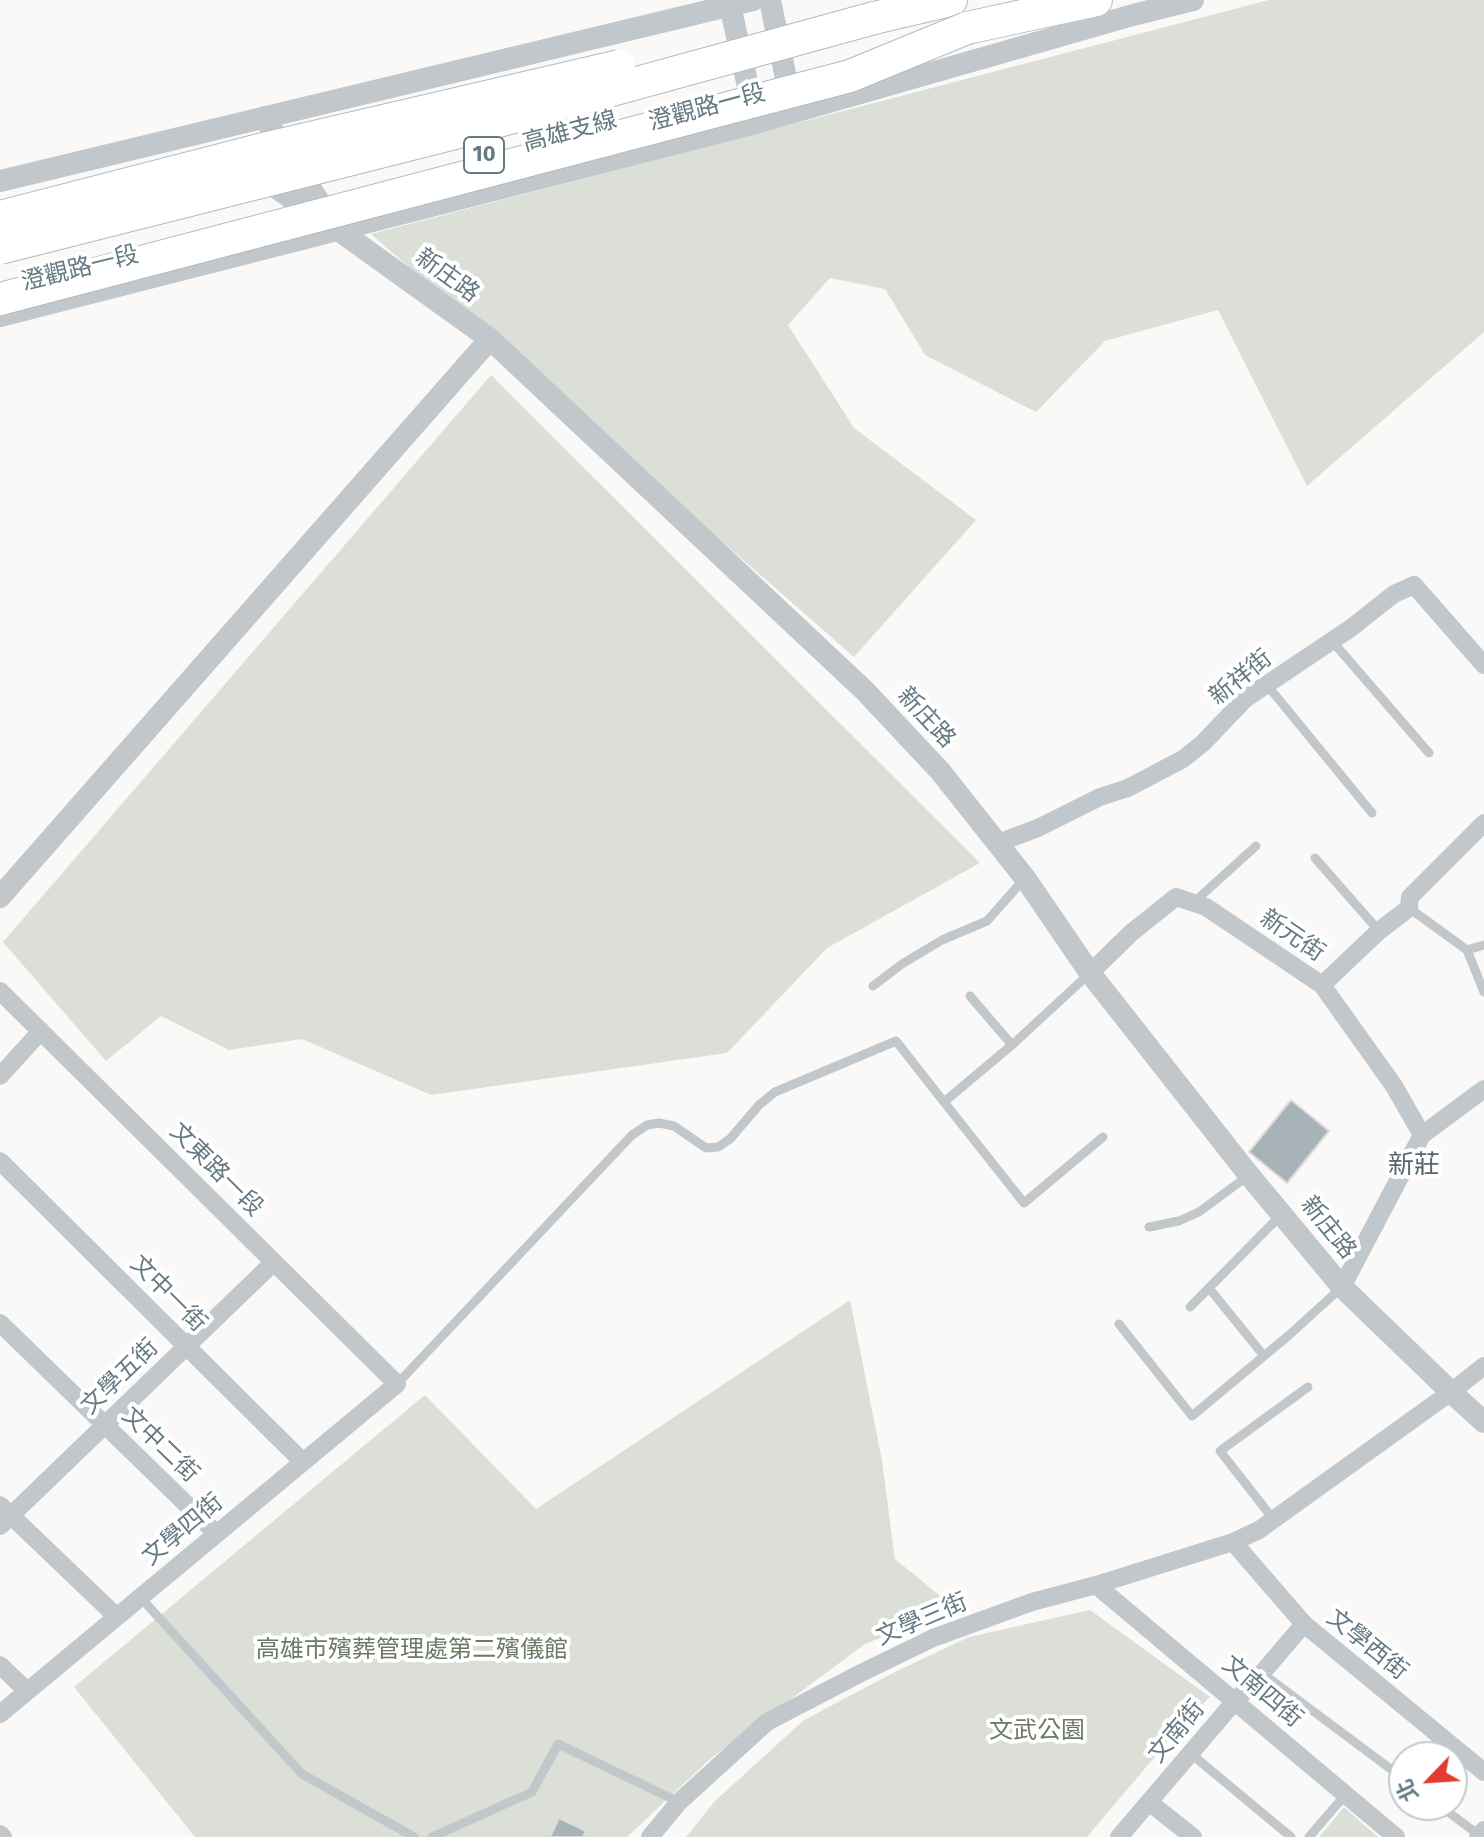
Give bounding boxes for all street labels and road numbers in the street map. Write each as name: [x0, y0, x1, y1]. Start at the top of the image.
street label: 澄觀路一段: [645, 79, 769, 137]
street label: 高雄支線: [520, 106, 620, 158]
road number: 10: [464, 137, 504, 173]
street label: 澄觀路一段: [18, 241, 142, 297]
street label: 新庄路: [409, 243, 485, 309]
street label: 新祥街: [1204, 644, 1278, 712]
street label: 新庄路: [891, 682, 961, 754]
street label: 新元街: [1254, 904, 1330, 968]
street label: 文東路一段: [163, 1117, 269, 1223]
street label: 新庄路: [1294, 1191, 1362, 1265]
street label: 文中一街: [124, 1250, 212, 1338]
street label: 文學五街: [75, 1333, 165, 1421]
street label: 文中二街: [115, 1401, 205, 1489]
street label: 文學四街: [137, 1488, 229, 1572]
street label: 文學三街: [872, 1588, 972, 1652]
street label: 文學西街: [1321, 1604, 1413, 1686]
street label: 文南四街: [1216, 1650, 1308, 1734]
street label: 文南街: [1143, 1695, 1211, 1769]

